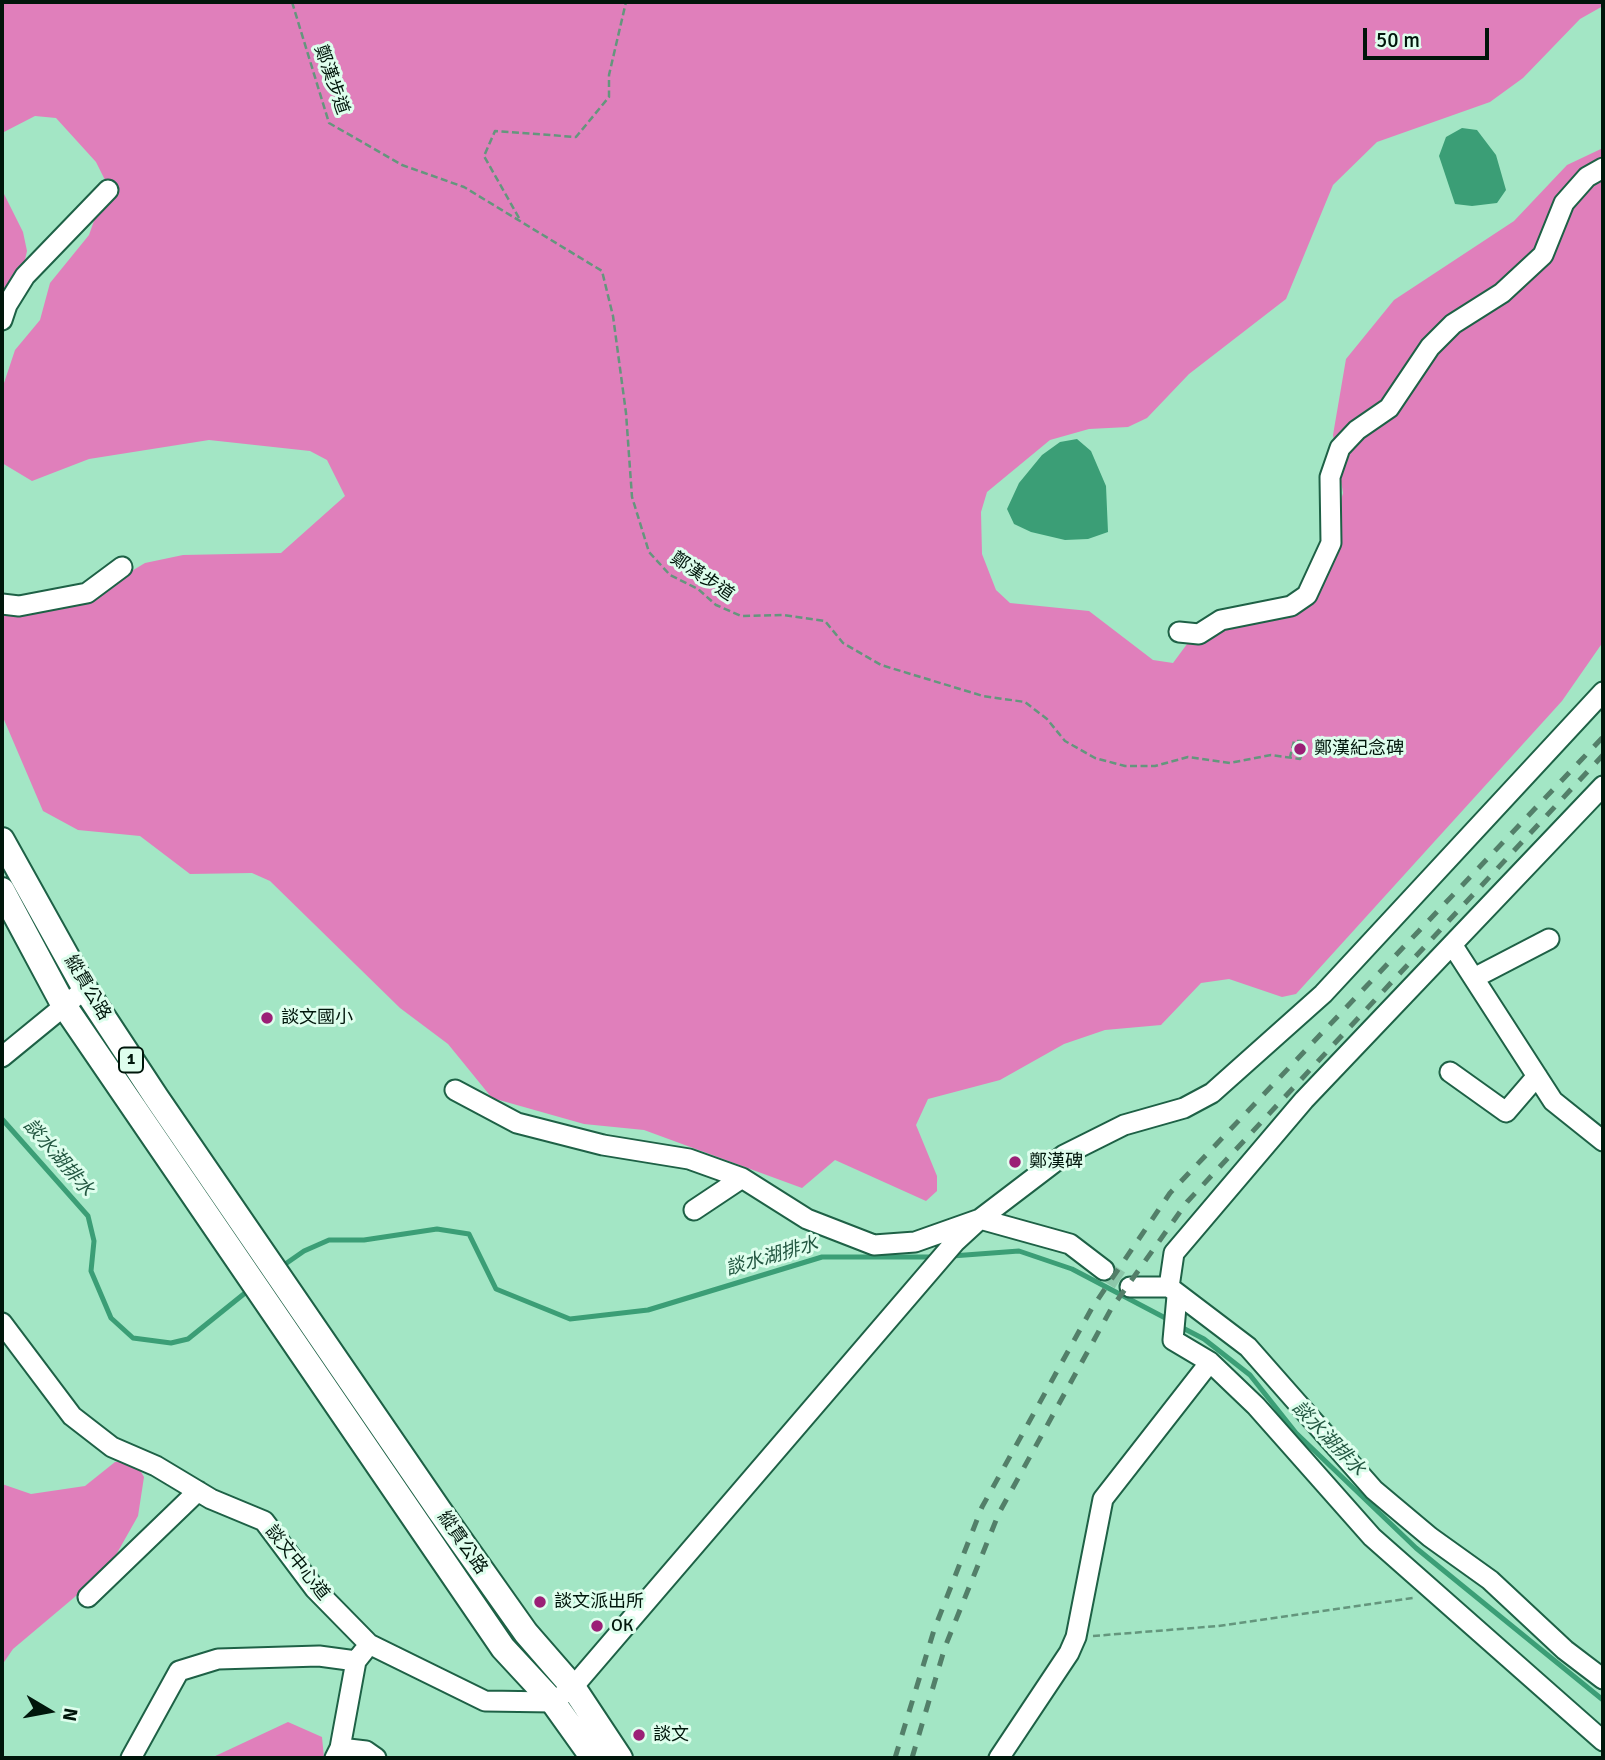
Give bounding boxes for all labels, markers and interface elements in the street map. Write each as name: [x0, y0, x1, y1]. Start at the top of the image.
scale bar: [1367, 14, 1493, 58]
text: 50 m: [1376, 27, 1420, 53]
street label: 鄭漢步道: [309, 42, 353, 118]
street label: 鄭漢步道: [666, 548, 738, 606]
place label: 鄭漢紀念碑: [1314, 738, 1404, 760]
marker: 鄭漢紀念碑: [1292, 741, 1308, 757]
street label: 縱貫公路: [59, 952, 115, 1024]
place label: 談文國小: [281, 1007, 353, 1029]
marker: 談文國小: [259, 1010, 275, 1026]
road number: 1: [119, 1048, 143, 1072]
water label: 談水湖排水: [18, 1115, 98, 1201]
place label: 鄭漢碑: [1029, 1151, 1083, 1173]
marker: 鄭漢碑: [1007, 1154, 1023, 1170]
water label: 談水湖排水: [723, 1233, 821, 1281]
water label: 談水湖排水: [1287, 1397, 1369, 1481]
street label: 縱貫公路: [433, 1507, 491, 1579]
street label: 談文中心道: [260, 1521, 334, 1605]
place label: 談文派出所: [554, 1591, 644, 1613]
marker: 談文派出所: [532, 1594, 548, 1610]
place label: OK: [611, 1615, 634, 1637]
marker: OK: [589, 1618, 605, 1634]
north arrow: [14, 1676, 84, 1746]
text: N: [57, 1706, 83, 1723]
place label: 談文: [653, 1724, 689, 1746]
marker: 談文: [631, 1727, 647, 1743]

